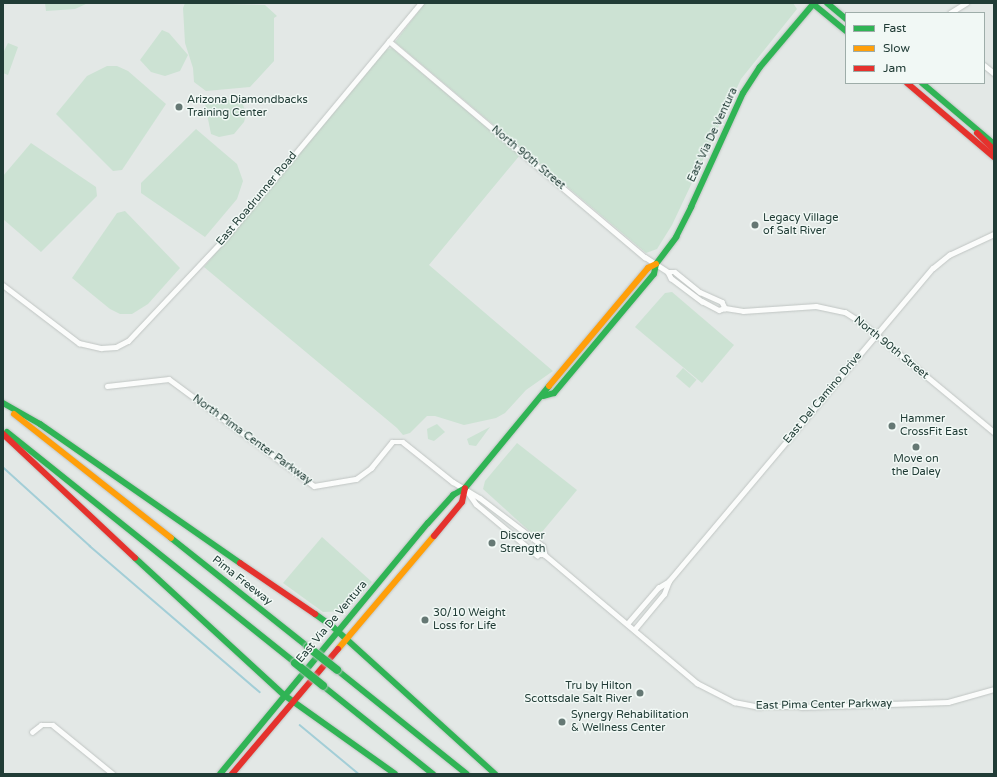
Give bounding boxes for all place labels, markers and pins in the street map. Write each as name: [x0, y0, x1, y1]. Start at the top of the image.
place label: Arizona Diamondbacks Training Center: [187, 94, 308, 120]
marker: Arizona Diamondbacks Training Center: [174, 102, 184, 112]
place label: Legacy Village of Salt River: [763, 212, 838, 238]
marker: Legacy Village of Salt River: [750, 220, 760, 230]
place label: Hammer CrossFit East: [900, 413, 968, 439]
marker: Hammer CrossFit East: [887, 421, 897, 431]
marker: Move on the Daley: [911, 442, 921, 452]
place label: Move on the Daley: [891, 453, 941, 479]
place label: Discover Strength: [500, 530, 546, 556]
marker: Discover Strength: [487, 538, 497, 548]
place label: 30/10 Weight Loss for Life: [433, 607, 506, 633]
marker: 30/10 Weight Loss for Life: [420, 615, 430, 625]
place label: Tru by Hilton Scottsdale Salt River: [525, 680, 632, 706]
marker: Tru by Hilton Scottsdale Salt River: [635, 688, 645, 698]
place label: Synergy Rehabilitation & Wellness Center: [571, 709, 689, 735]
marker: Synergy Rehabilitation & Wellness Center: [556, 716, 568, 728]

